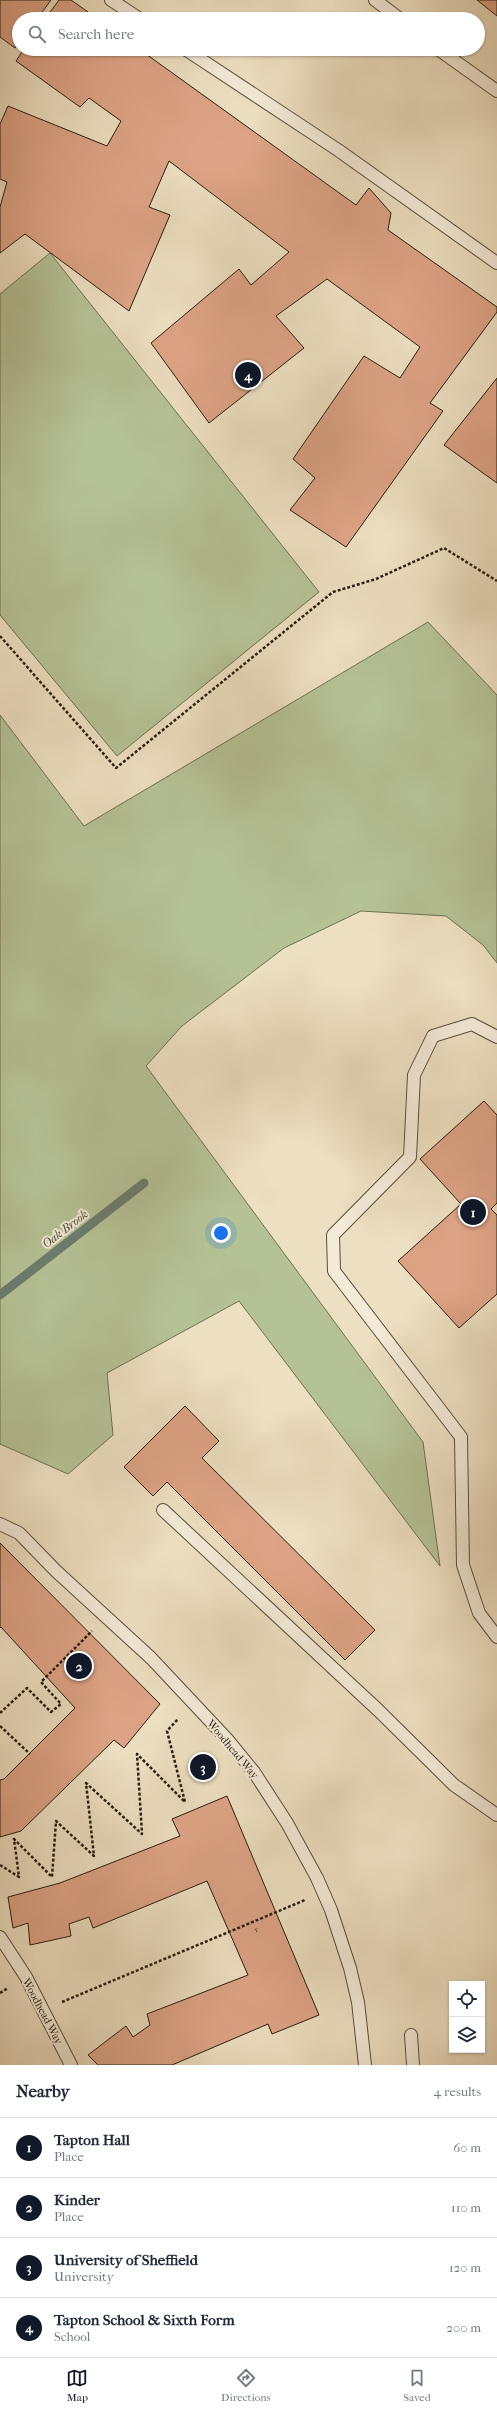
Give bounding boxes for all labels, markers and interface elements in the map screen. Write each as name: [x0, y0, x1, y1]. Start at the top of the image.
search box: [12, 12, 485, 56]
icon: search: [26, 23, 48, 45]
text: Search here: [58, 25, 134, 43]
pin: 4: [235, 360, 261, 390]
pin: 1: [460, 1197, 486, 1227]
water label: Oak Brook: [39, 1207, 91, 1251]
your location: [211, 1223, 231, 1243]
pin: 2: [66, 1651, 92, 1681]
street label: Woodhead Way: [204, 1716, 262, 1782]
pin: 3: [190, 1752, 216, 1782]
house number: 5: [254, 1924, 258, 1934]
street label: Woodhead Way: [19, 1975, 66, 2048]
map controls: [449, 1981, 485, 2053]
button: locate: [449, 1981, 485, 2017]
button: layers: [449, 2017, 485, 2053]
text: Nearby: [16, 2081, 70, 2101]
text: 4 results: [434, 2084, 481, 2099]
text: Tapton Hall: [54, 2131, 130, 2149]
text: 1: [27, 2140, 31, 2155]
text: 60 m: [453, 2140, 481, 2155]
text: Place: [54, 2149, 84, 2164]
text: Kinder: [54, 2191, 100, 2209]
text: 2: [26, 2200, 32, 2215]
text: 110 m: [451, 2200, 481, 2215]
text: Place: [54, 2209, 84, 2224]
text: University of Sheffield: [54, 2251, 198, 2269]
text: 3: [26, 2260, 32, 2275]
text: 120 m: [449, 2260, 481, 2275]
text: University: [54, 2269, 114, 2284]
text: Tapton School & Sixth Form: [54, 2311, 235, 2329]
text: 4: [25, 2320, 33, 2335]
text: 200 m: [446, 2320, 481, 2335]
text: School: [54, 2329, 90, 2344]
tab: Map: [66, 2367, 88, 2404]
tab: Directions: [221, 2367, 271, 2404]
tab: Saved: [403, 2367, 431, 2404]

